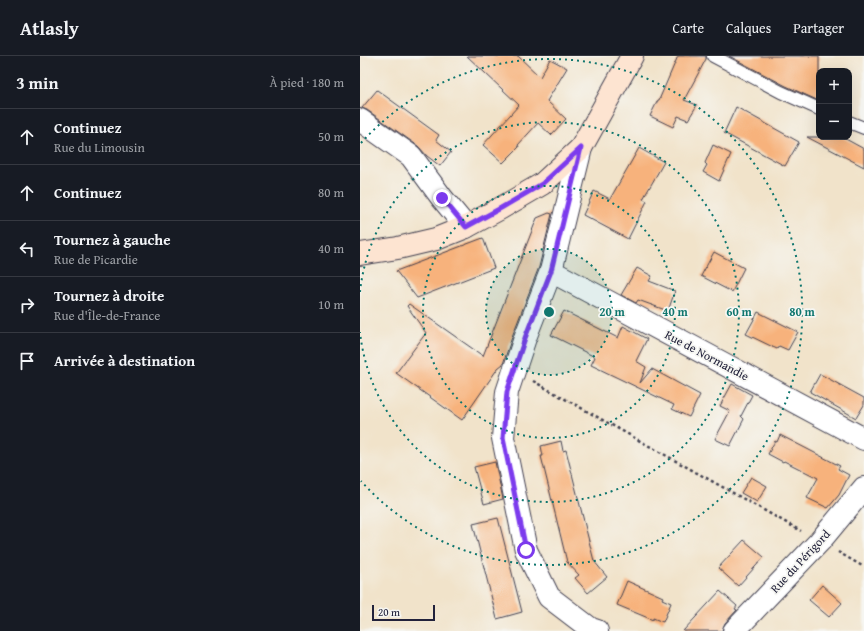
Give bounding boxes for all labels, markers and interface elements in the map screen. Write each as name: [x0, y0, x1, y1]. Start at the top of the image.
text: Atlasly: [20, 14, 79, 42]
text: Carte: [672, 18, 704, 38]
text: Calques: [726, 18, 771, 38]
text: Partager: [793, 18, 844, 38]
map controls: [816, 68, 852, 140]
button: +: [816, 68, 852, 104]
text: 3 min: [16, 70, 58, 95]
text: À pied · 180 m: [269, 73, 344, 92]
button: −: [816, 104, 852, 140]
text: Continuez: [54, 117, 122, 138]
icon: ahead: [16, 126, 38, 148]
text: 50 m: [318, 127, 344, 146]
text: Rue du Limousin: [54, 138, 145, 157]
icon: ahead: [16, 182, 38, 204]
text: Continuez: [54, 182, 122, 203]
text: 80 m: [318, 183, 344, 202]
route end: [433, 189, 451, 207]
text: Tournez à gauche: [54, 229, 171, 250]
icon: left: [16, 238, 38, 260]
text: 40 m: [318, 239, 344, 258]
text: Rue de Picardie: [54, 250, 138, 269]
text: Tournez à droite: [54, 285, 164, 306]
icon: right: [16, 294, 38, 316]
text: 10 m: [318, 295, 344, 314]
text: 20 m: [599, 303, 625, 320]
text: 40 m: [662, 303, 688, 320]
text: 60 m: [726, 303, 752, 320]
text: 80 m: [789, 303, 815, 320]
centre of rings: [542, 305, 556, 319]
text: Rue d'Île-de-France: [54, 306, 160, 325]
street label: Rue de Normandie: [662, 326, 752, 384]
icon: arrive: [16, 350, 38, 372]
text: Arrivée à destination: [54, 350, 195, 371]
street label: Rue du Périgord: [766, 525, 834, 596]
route start: [517, 541, 535, 559]
scale bar: [372, 603, 435, 622]
text: 20 m: [378, 604, 400, 620]

